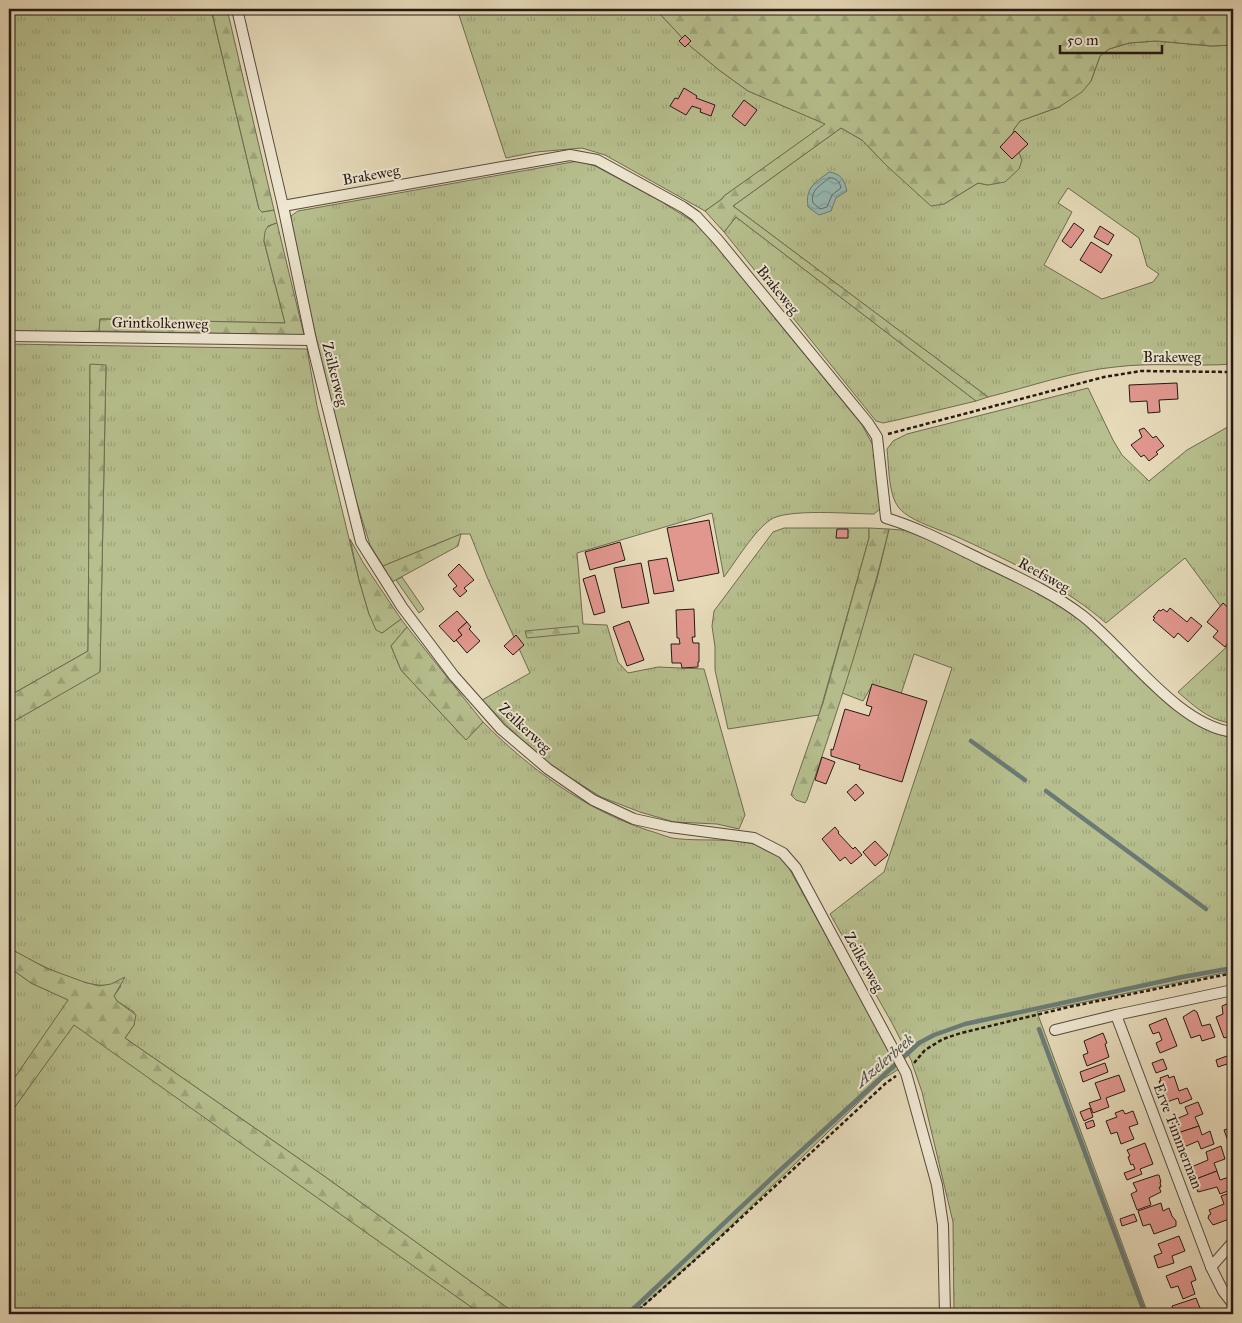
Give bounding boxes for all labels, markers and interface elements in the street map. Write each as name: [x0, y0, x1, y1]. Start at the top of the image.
scale bar: [1060, 22, 1162, 54]
text: 50 m: [1067, 31, 1099, 49]
street label: Brakeweg: [341, 161, 402, 189]
street label: Brakeweg: [753, 262, 804, 319]
street label: Grintkolkenweg: [112, 313, 209, 333]
street label: Zeilkerweg: [318, 340, 352, 409]
street label: Brakeweg: [1143, 348, 1202, 366]
street label: Reefsweg: [1015, 553, 1074, 597]
street label: Zeilkerweg: [495, 699, 556, 758]
street label: Zeilkerweg: [840, 929, 888, 996]
water label: Azelerbeek: [850, 1030, 918, 1092]
street label: Erve Timmerman: [1150, 1081, 1206, 1191]

